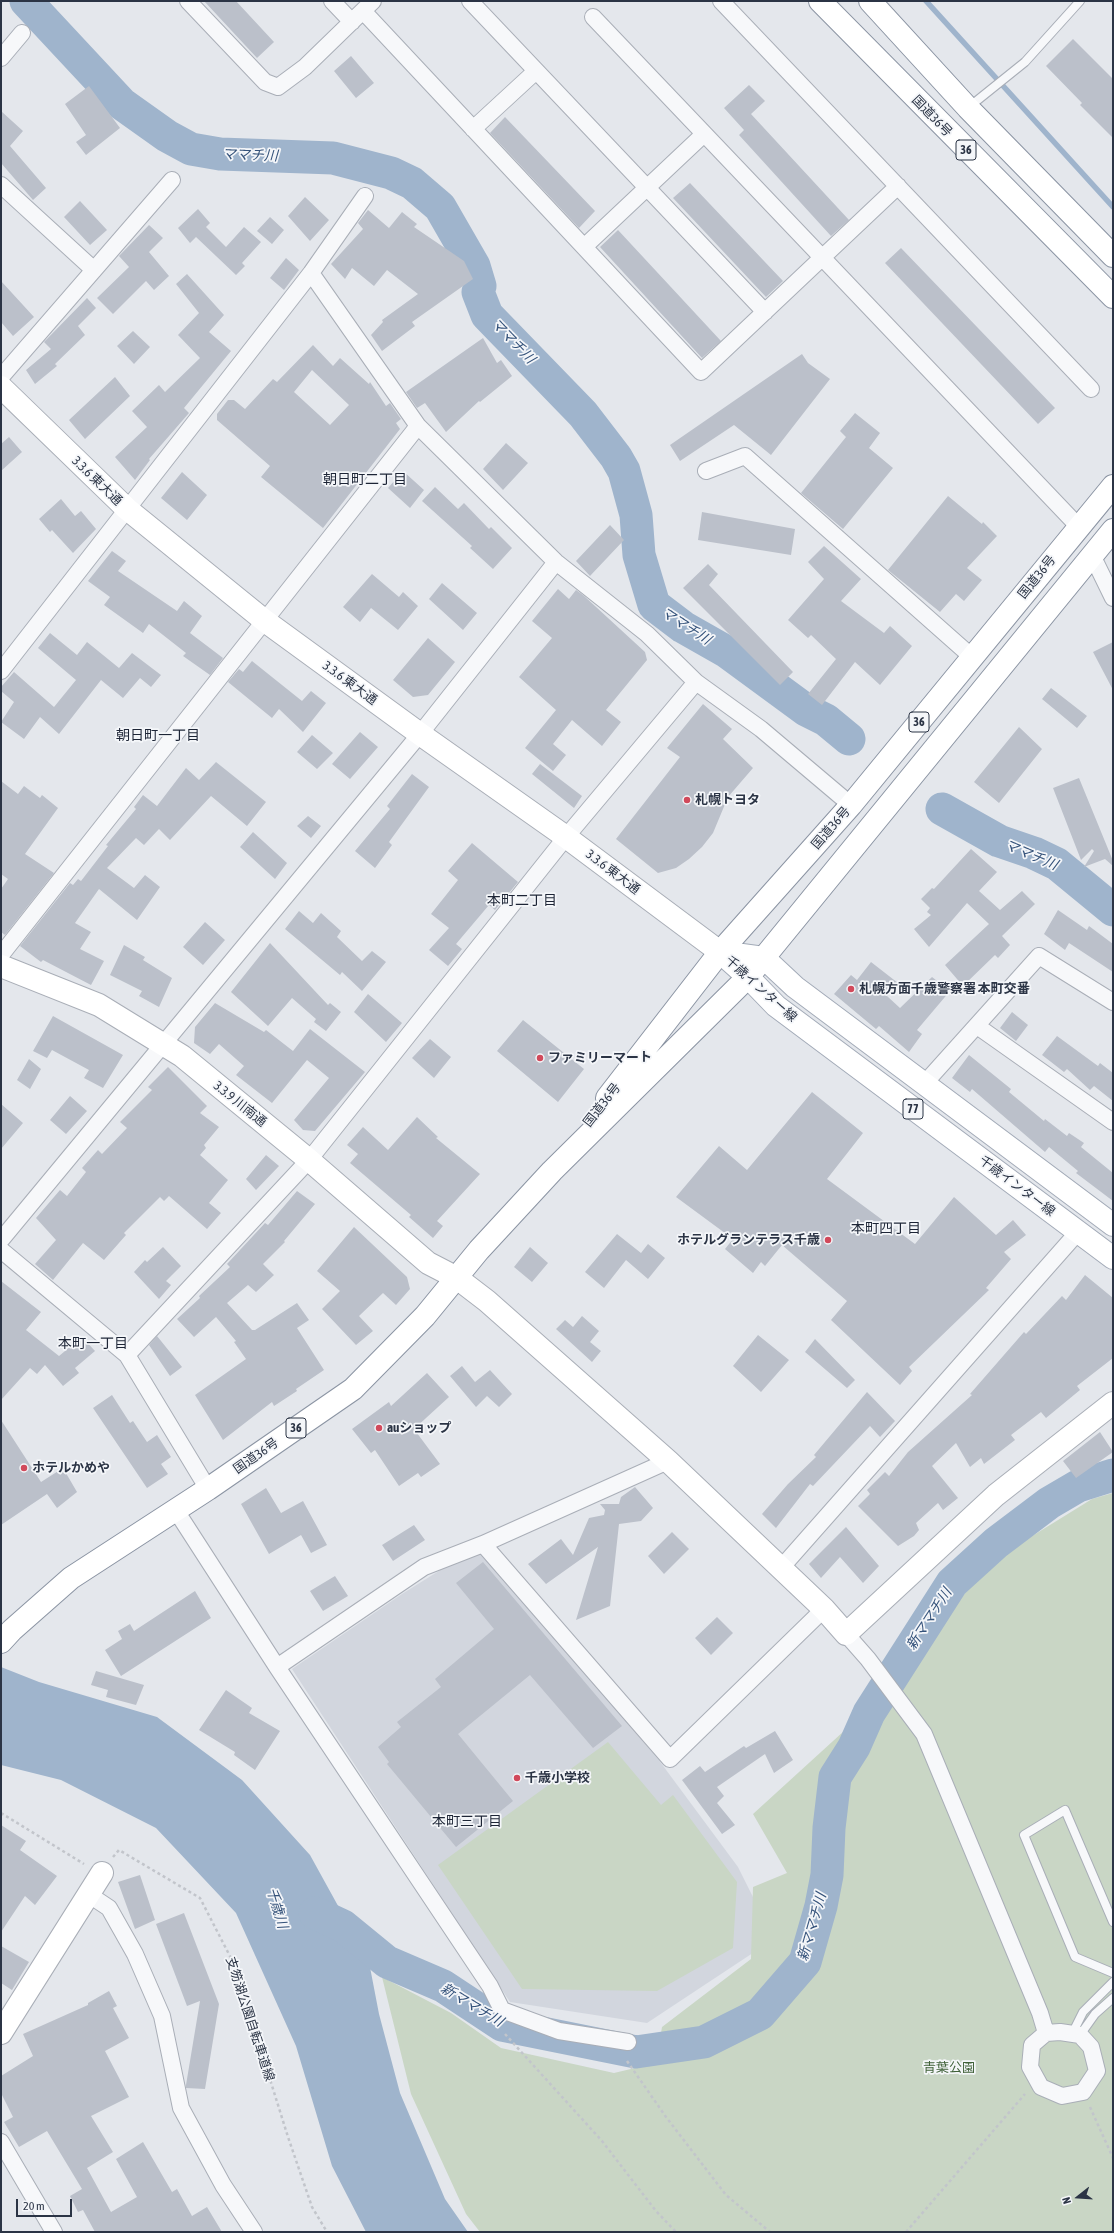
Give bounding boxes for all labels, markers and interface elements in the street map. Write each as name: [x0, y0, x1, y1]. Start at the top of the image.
street label: 国道36号: [909, 92, 955, 140]
road number: 36: [956, 140, 976, 160]
water label: ママチ川: [222, 146, 278, 164]
water label: ママチ川: [488, 315, 538, 367]
street label: 3.3.6 東大通: [69, 453, 125, 509]
district label: 朝日町二丁目: [323, 472, 407, 488]
street label: 国道36号: [1015, 552, 1059, 602]
water label: ママチ川: [658, 604, 714, 648]
street label: 3.3.6 東大通: [320, 658, 380, 708]
road number: 36: [909, 712, 929, 732]
district label: 朝日町一丁目: [116, 728, 200, 744]
place label: 札幌トヨタ: [695, 792, 760, 808]
marker: 札幌トヨタ: [682, 795, 692, 805]
street label: 国道36号: [808, 804, 854, 852]
water label: ママチ川: [1002, 836, 1060, 874]
street label: 3.3.6 東大通: [583, 847, 643, 897]
district label: 本町二丁目: [487, 893, 557, 909]
street label: 千歳インター線: [722, 953, 800, 1025]
place label: 札幌方面千歳警察署 本町交番: [859, 981, 1030, 997]
marker: 札幌方面千歳警察署 本町交番: [846, 984, 856, 994]
place label: ファミリーマート: [548, 1050, 652, 1066]
marker: ファミリーマート: [535, 1053, 545, 1063]
street label: 3.3.9 川南通: [210, 1078, 270, 1130]
street label: 国道36号: [580, 1080, 624, 1130]
road number: 77: [903, 1099, 923, 1119]
street label: 千歳インター線: [976, 1152, 1058, 1220]
district label: 本町四丁目: [851, 1221, 921, 1237]
place label: ホテルグランテラス千歳: [677, 1232, 820, 1248]
marker: ホテルグランテラス千歳: [823, 1235, 833, 1245]
district label: 本町一丁目: [58, 1336, 128, 1352]
road number: 36: [286, 1418, 306, 1438]
place label: auショップ: [387, 1420, 451, 1436]
marker: auショップ: [374, 1423, 384, 1433]
street label: 国道36号: [231, 1435, 281, 1477]
place label: ホテルかめや: [32, 1460, 110, 1476]
marker: ホテルかめや: [19, 1463, 29, 1473]
water label: 新ママチ川: [903, 1585, 955, 1653]
place label: 千歳小学校: [525, 1770, 590, 1786]
marker: 千歳小学校: [512, 1773, 522, 1783]
district label: 本町三丁目: [432, 1814, 502, 1830]
water label: 千歳川: [263, 1885, 291, 1931]
water label: 新ママチ川: [794, 1891, 830, 1963]
street label: 支笏湖公園自転車道線: [222, 1955, 278, 2083]
water label: 新ママチ川: [438, 1980, 506, 2030]
park label: 青葉公園: [923, 2060, 975, 2076]
north arrow: [1058, 2177, 1098, 2217]
scale bar: [18, 2191, 74, 2217]
text: N: [1060, 2196, 1073, 2205]
text: 20 m: [23, 2199, 45, 2213]

